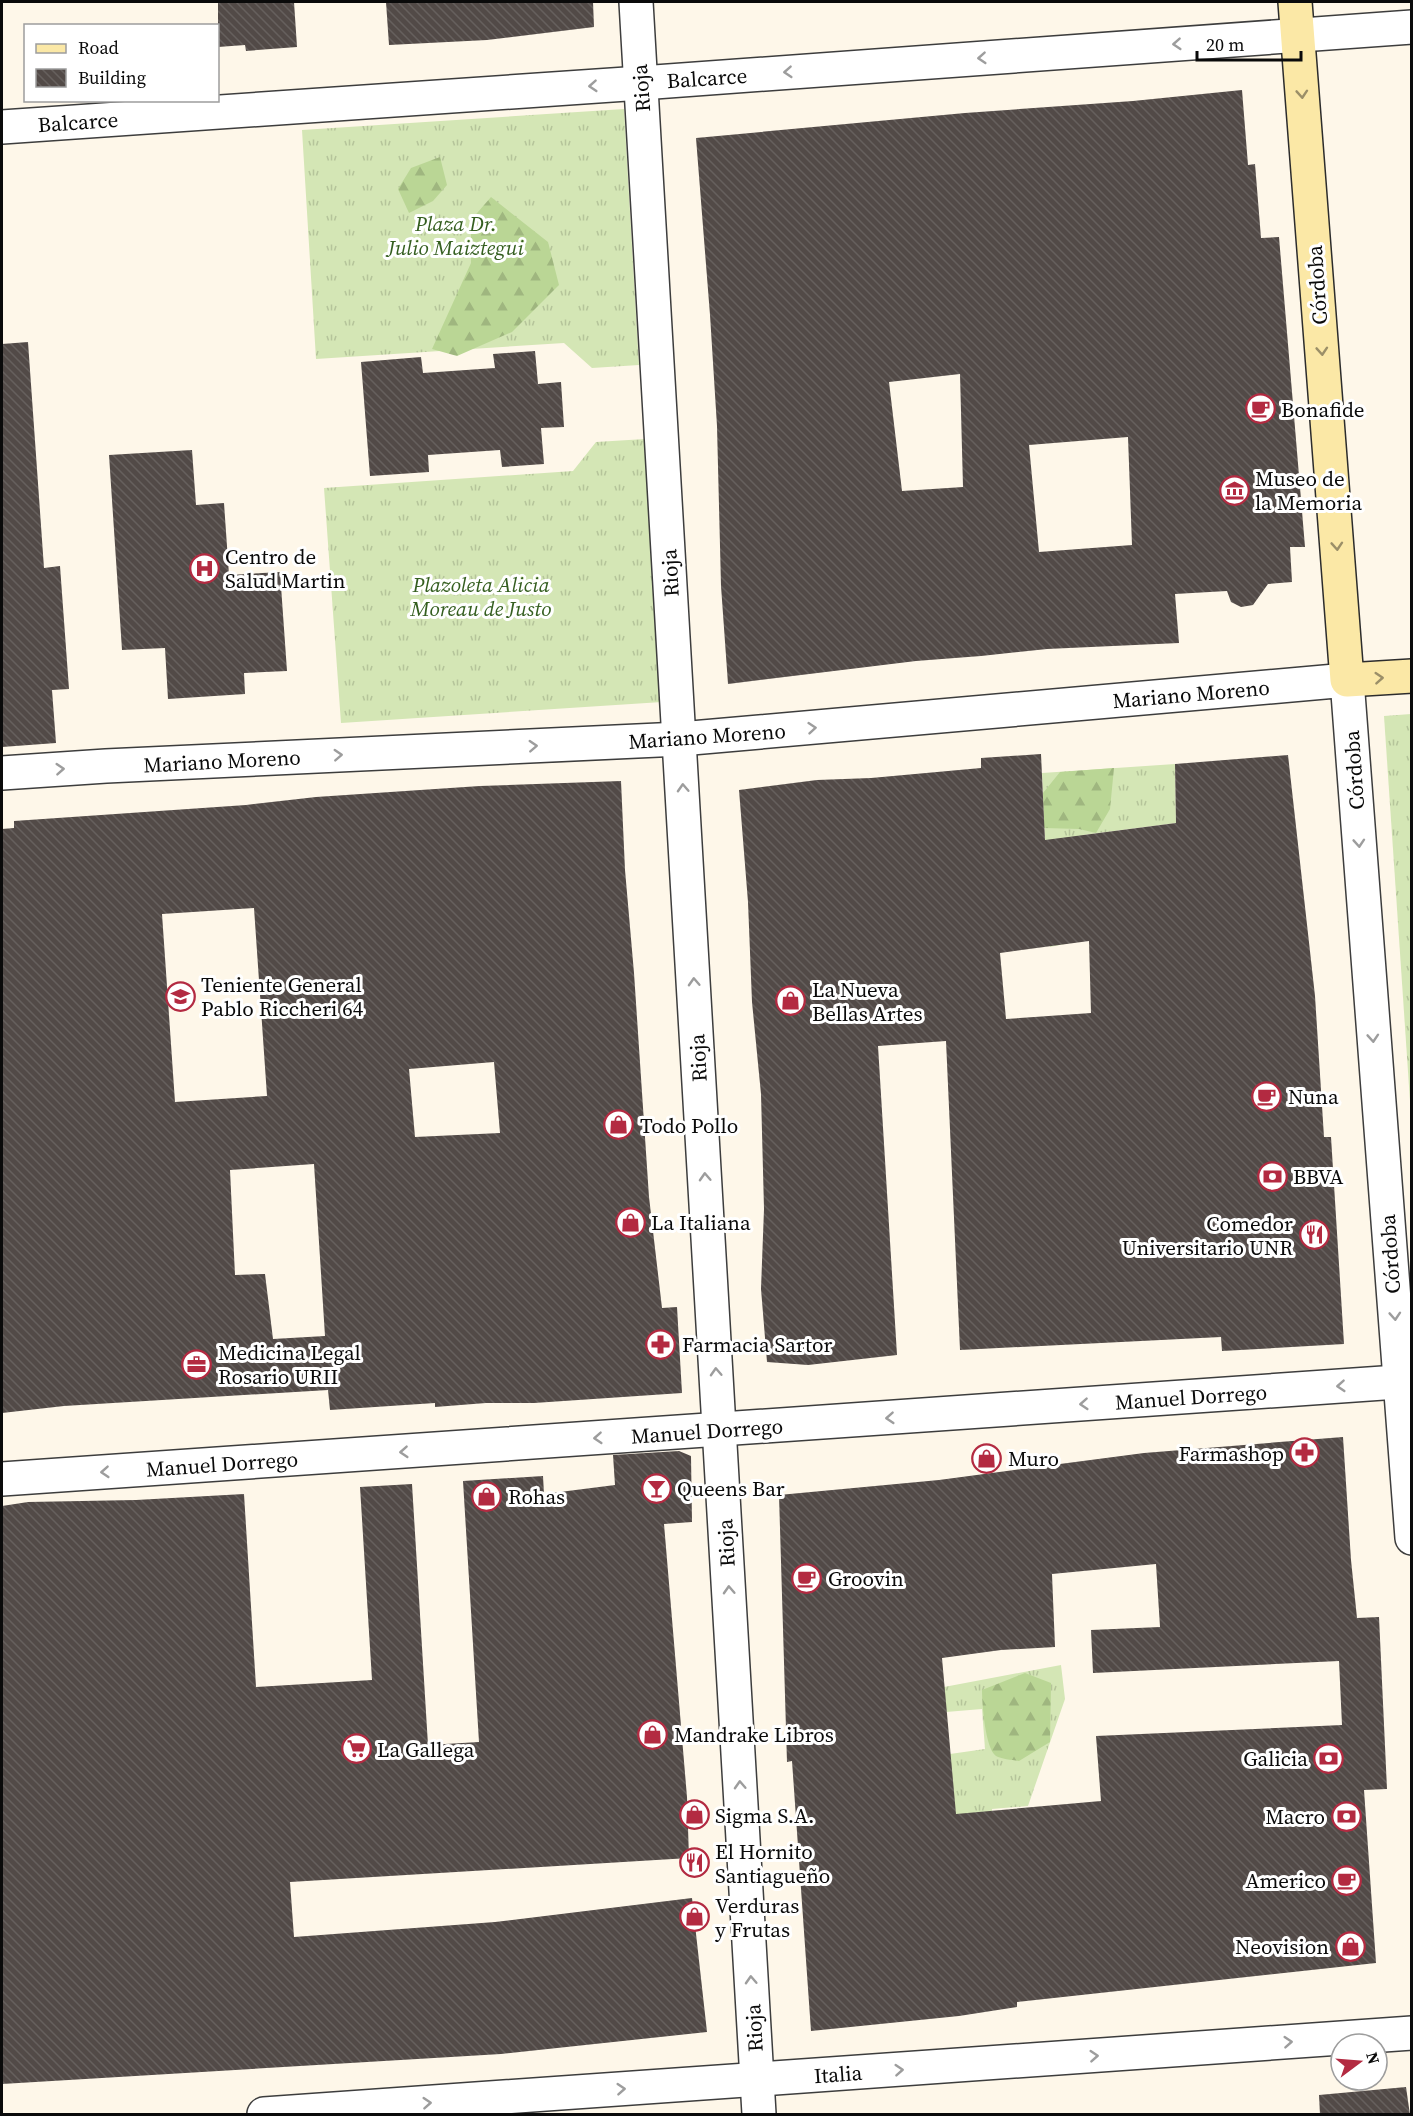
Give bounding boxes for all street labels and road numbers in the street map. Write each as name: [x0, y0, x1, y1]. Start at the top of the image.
street label: Balcarce: [666, 61, 748, 95]
street label: Rioja: [625, 63, 657, 113]
street label: Balcarce: [37, 105, 119, 139]
street label: Córdoba: [1300, 244, 1334, 326]
street label: Rioja: [654, 548, 686, 598]
street label: Mariano Moreno: [1111, 673, 1271, 715]
street label: Mariano Moreno: [627, 716, 787, 756]
street label: Córdoba: [1337, 729, 1371, 811]
street label: Mariano Moreno: [143, 742, 301, 780]
street label: Rioja: [682, 1033, 714, 1083]
street label: Córdoba: [1373, 1213, 1407, 1295]
street label: Manuel Dorrego: [1114, 1377, 1268, 1417]
street label: Manuel Dorrego: [630, 1411, 784, 1451]
street label: Manuel Dorrego: [145, 1444, 299, 1484]
street label: Rioja: [710, 1518, 742, 1568]
street label: Rioja: [738, 2003, 770, 2053]
street label: Italia: [813, 2058, 863, 2090]

